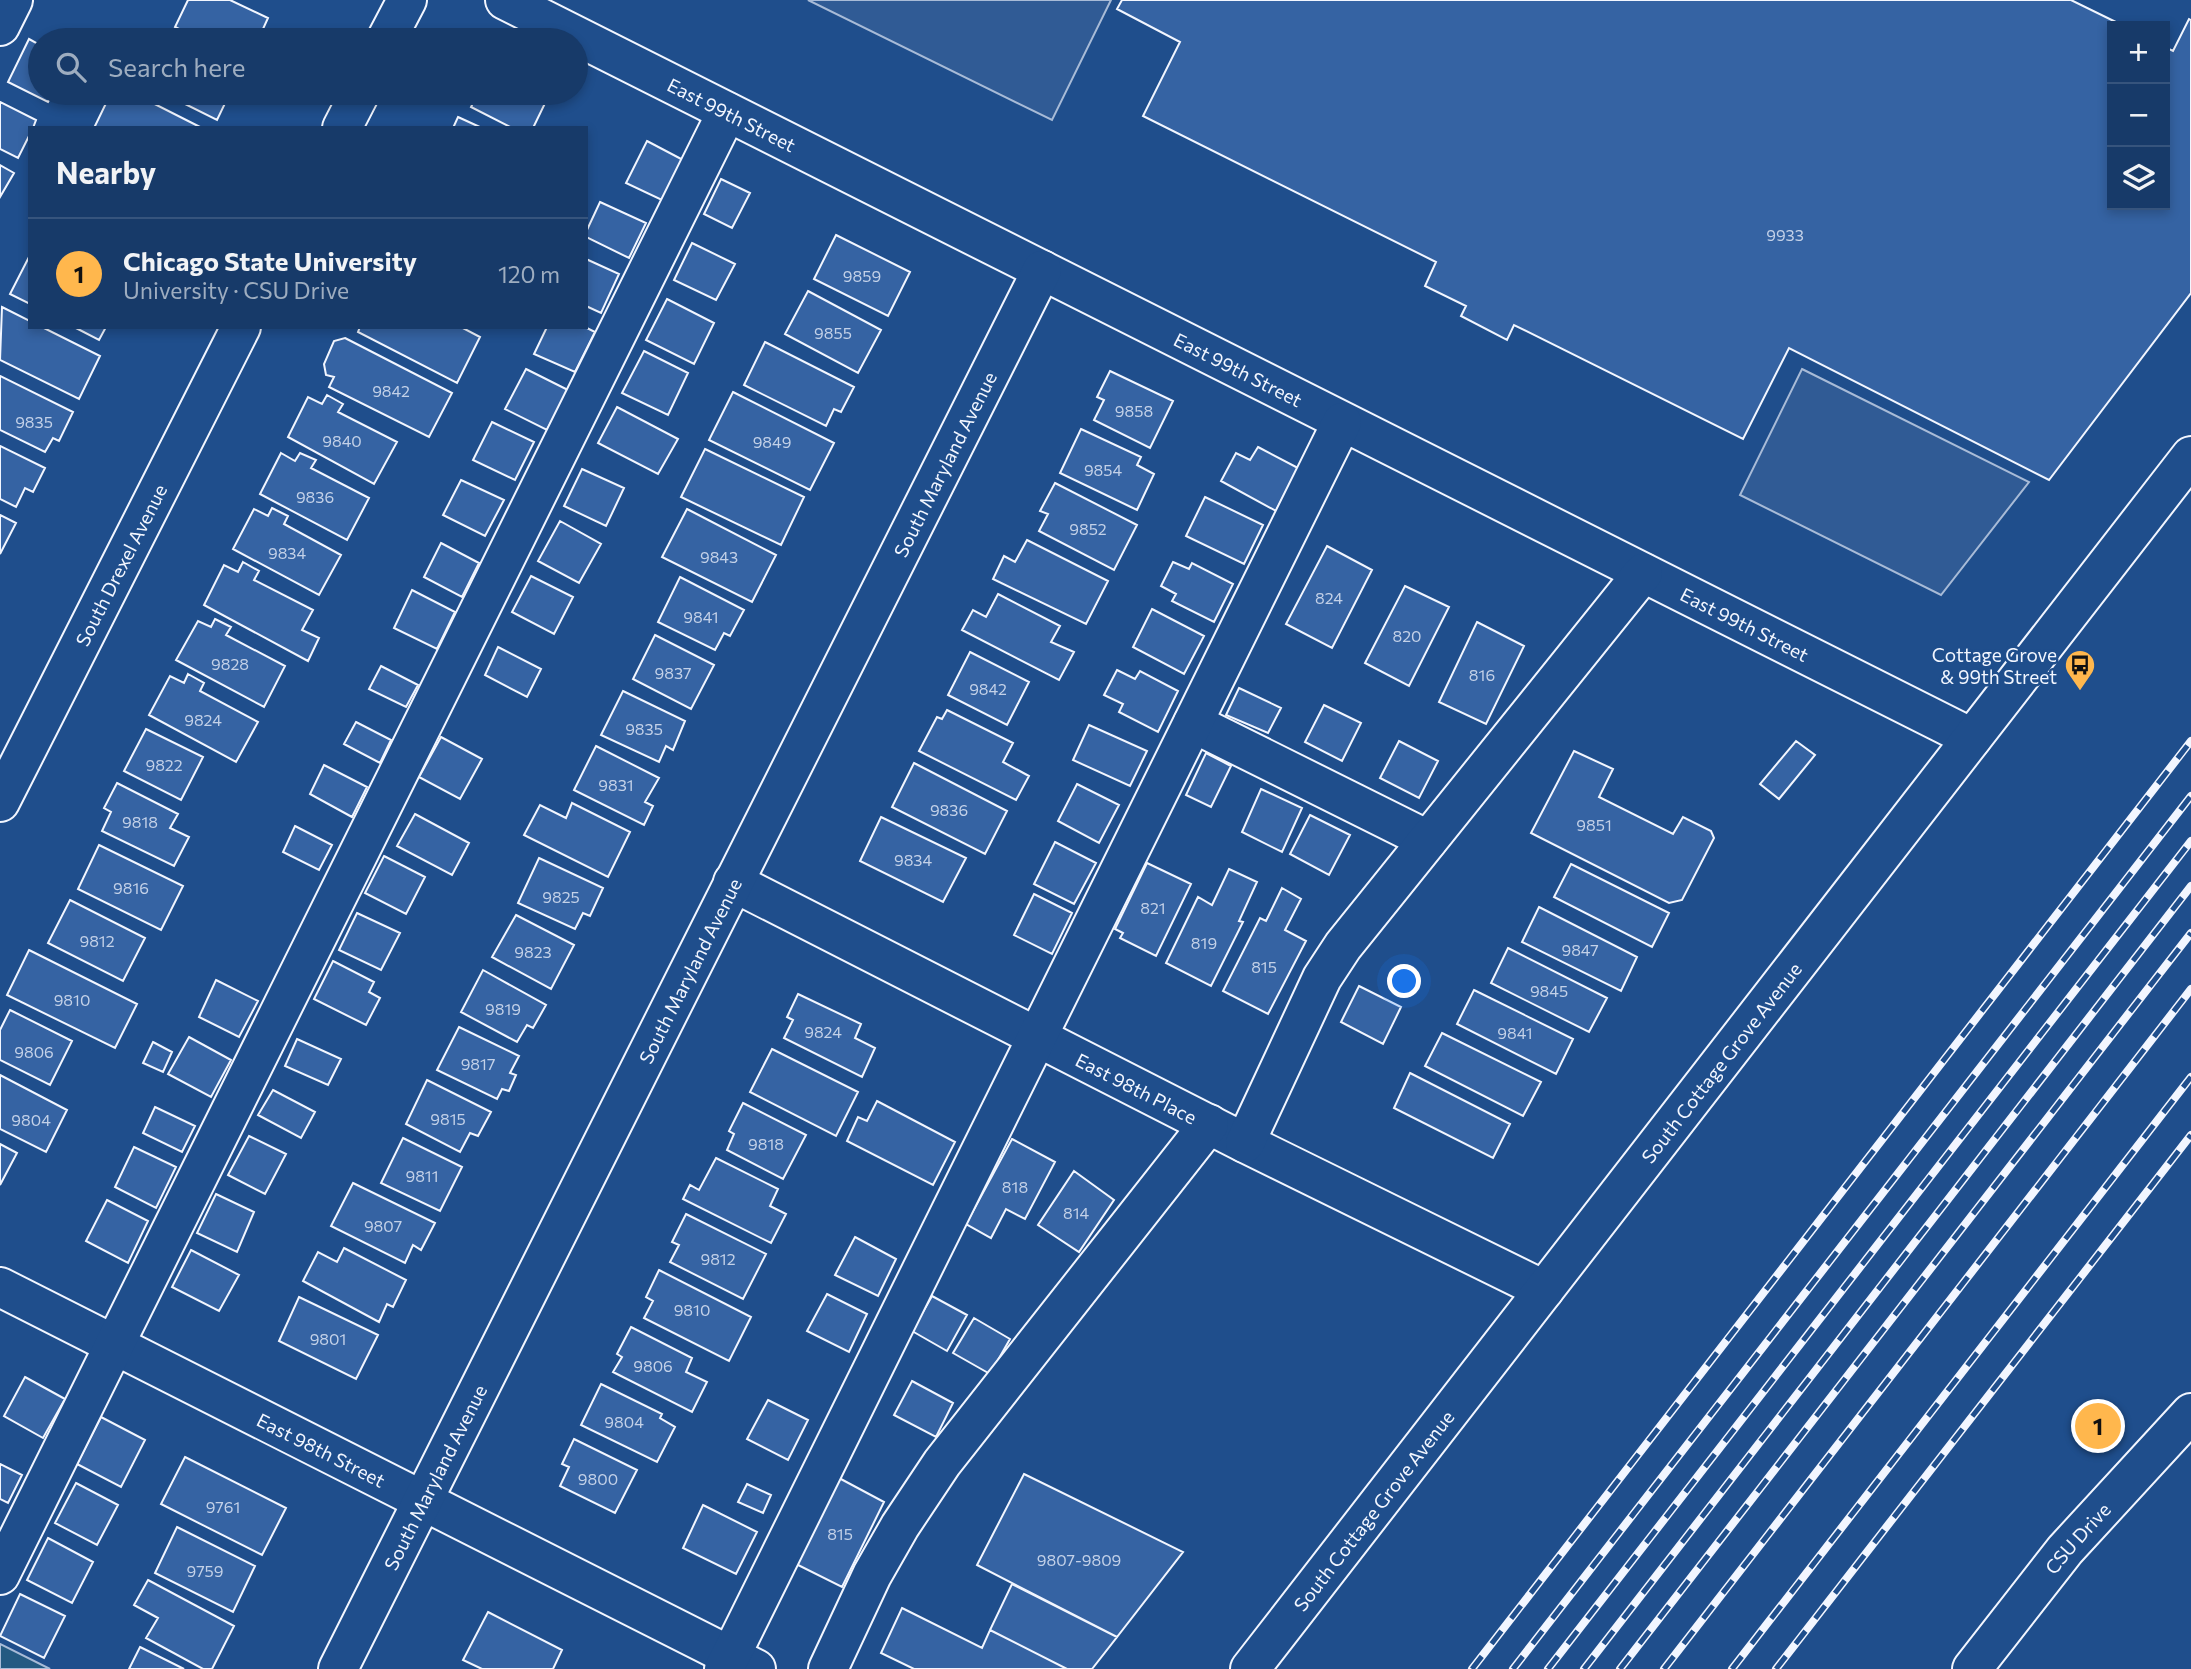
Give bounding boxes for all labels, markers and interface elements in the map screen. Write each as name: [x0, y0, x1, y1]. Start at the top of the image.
map controls: [2107, 21, 2170, 210]
button: +: [2107, 21, 2170, 84]
search box: [28, 28, 588, 105]
icon: search: [52, 48, 90, 86]
text: Search here: [108, 51, 246, 82]
street label: East 99th Street: [664, 72, 800, 156]
button: −: [2107, 84, 2170, 147]
button: layers: [2107, 147, 2170, 210]
text: Nearby: [56, 153, 156, 190]
house number: 9933: [1766, 225, 1804, 244]
text: Chicago State University: [123, 245, 417, 276]
text: 1: [74, 260, 84, 288]
text: 120 m: [498, 260, 560, 288]
house number: 9859: [843, 266, 881, 285]
text: University · CSU Drive: [123, 276, 349, 304]
house number: 9855: [814, 323, 852, 342]
street label: East 99th Street: [1171, 327, 1306, 411]
street label: South Maryland Avenue: [888, 367, 1001, 560]
house number: 9842: [372, 381, 410, 400]
house number: 9858: [1115, 401, 1153, 420]
house number: 9835: [15, 412, 53, 431]
house number: 9840: [322, 431, 362, 450]
house number: 9849: [753, 432, 791, 451]
house number: 9854: [1084, 460, 1123, 479]
street label: South Drexel Avenue: [70, 480, 171, 650]
house number: 9836: [296, 487, 334, 506]
house number: 9852: [1069, 519, 1107, 538]
house number: 9834: [268, 543, 306, 562]
house number: 9843: [700, 547, 738, 566]
street label: East 99th Street: [1677, 582, 1813, 666]
house number: 824: [1315, 588, 1343, 607]
house number: 9841: [683, 607, 719, 626]
house number: 820: [1393, 626, 1421, 645]
place label: Cottage Grove & 99th Street: [1932, 643, 2057, 688]
bus stop icon: Cottage Grove & 99th Street: [2063, 648, 2097, 692]
house number: 9828: [211, 654, 249, 673]
house number: 9837: [655, 663, 691, 682]
house number: 816: [1469, 665, 1495, 684]
house number: 9842: [969, 679, 1007, 698]
house number: 9824: [184, 710, 222, 729]
house number: 9835: [625, 719, 663, 738]
house number: 9822: [145, 755, 183, 774]
house number: 9831: [598, 775, 634, 794]
house number: 9836: [930, 800, 968, 819]
house number: 9818: [122, 812, 158, 831]
house number: 9851: [1576, 815, 1612, 834]
house number: 9834: [894, 850, 932, 869]
street label: South Maryland Avenue: [633, 874, 746, 1067]
house number: 9816: [113, 878, 149, 897]
house number: 9825: [542, 887, 580, 906]
house number: 821: [1140, 898, 1166, 917]
house number: 9812: [79, 931, 115, 950]
house number: 819: [1191, 933, 1217, 952]
house number: 9847: [1561, 940, 1599, 959]
house number: 9823: [514, 942, 552, 961]
house number: 815: [1251, 957, 1277, 976]
street label: South Cottage Grove Avenue: [1636, 957, 1806, 1167]
your location: [1387, 964, 1421, 998]
house number: 9845: [1530, 981, 1568, 1000]
house number: 9810: [54, 990, 90, 1009]
house number: 9819: [485, 999, 521, 1018]
house number: 9824: [804, 1022, 842, 1041]
house number: 9841: [1497, 1023, 1533, 1042]
house number: 9806: [14, 1042, 54, 1061]
street label: East 98th Place: [1072, 1047, 1201, 1128]
house number: 9817: [461, 1054, 495, 1073]
house number: 9815: [430, 1109, 466, 1128]
house number: 9804: [11, 1110, 51, 1129]
house number: 9818: [748, 1134, 784, 1153]
house number: 9811: [405, 1166, 439, 1185]
house number: 818: [1002, 1177, 1028, 1196]
house number: 814: [1063, 1203, 1089, 1222]
house number: 9807: [364, 1216, 402, 1235]
house number: 9812: [700, 1249, 736, 1268]
house number: 9810: [674, 1300, 710, 1319]
house number: 9801: [310, 1329, 346, 1348]
house number: 9806: [633, 1356, 673, 1375]
street label: South Maryland Avenue: [378, 1380, 491, 1573]
pin: 1: [2075, 1400, 2121, 1452]
street label: South Cottage Grove Avenue: [1288, 1405, 1458, 1615]
street label: East 98th Street: [253, 1407, 389, 1491]
house number: 9804: [604, 1412, 644, 1431]
house number: 9800: [578, 1469, 618, 1488]
house number: 9761: [206, 1497, 240, 1516]
street label: CSU Drive: [2039, 1497, 2115, 1578]
house number: 815: [827, 1524, 853, 1543]
house number: 9807-9809: [1037, 1550, 1121, 1569]
house number: 9759: [187, 1561, 223, 1580]

